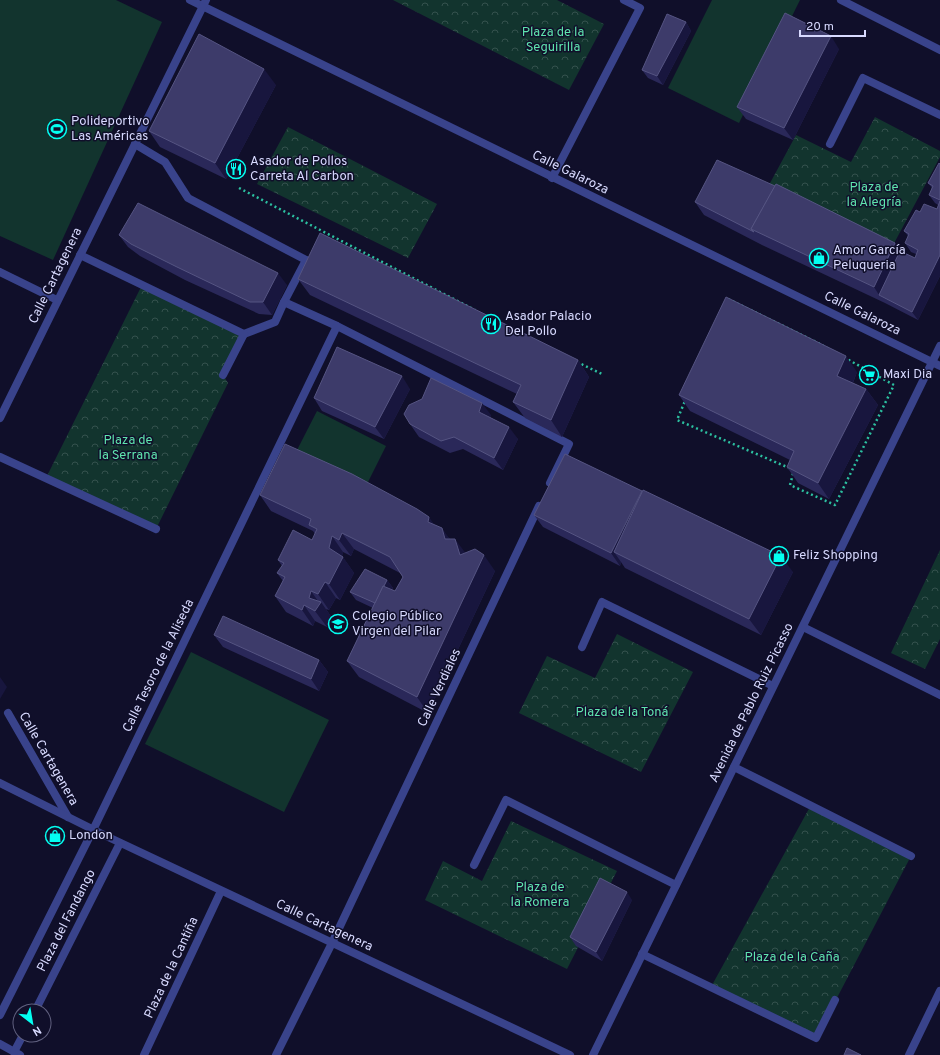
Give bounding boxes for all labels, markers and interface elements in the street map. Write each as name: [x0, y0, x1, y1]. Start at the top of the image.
scale bar: [800, 12, 865, 38]
text: 20 m: [806, 19, 834, 35]
park label: Plaza de la Seguirilla: [522, 25, 584, 56]
place label: Polideportivo Las Américas: [71, 114, 149, 145]
sports icon: Polideportivo Las Américas: [46, 118, 68, 140]
street label: Calle Galaroza: [529, 147, 611, 199]
place label: Asador de Pollos Carreta Al Carbon: [250, 154, 354, 185]
restaurant icon: Asador de Pollos Carreta Al Carbon: [225, 158, 247, 180]
park label: Plaza de la Alegría: [847, 180, 901, 211]
street label: Calle Cartagenera: [26, 225, 86, 327]
place label: Amor García Peluqueria: [833, 243, 906, 274]
shop icon: Amor García Peluqueria: [808, 247, 830, 269]
street label: Calle Galaroza: [821, 288, 903, 340]
place label: Asador Palacio Del Pollo: [505, 309, 592, 340]
restaurant icon: Asador Palacio Del Pollo: [480, 313, 502, 335]
supermarket icon: Maxi Dia: [858, 364, 880, 386]
place label: Maxi Dia: [883, 367, 932, 383]
park label: Plaza de la Serrana: [99, 433, 158, 464]
shop icon: Feliz Shopping: [768, 545, 790, 567]
place label: Feliz Shopping: [793, 548, 878, 564]
street label: Calle Tesoro de la Aliseda: [120, 597, 198, 735]
place label: Colegio Público Virgen del Pilar: [352, 609, 442, 640]
school or university icon: Colegio Público Virgen del Pilar: [327, 613, 349, 635]
street label: Avenida de Pablo Ruiz Picasso: [706, 621, 798, 785]
street label: Calle Verdiales: [415, 646, 465, 730]
park label: Plaza de la Toná: [576, 705, 669, 721]
street label: Calle Cartagenera: [15, 709, 81, 809]
shop icon: London: [44, 825, 66, 847]
place label: London: [69, 828, 113, 844]
street label: Plaza del Fandango: [34, 867, 100, 975]
park label: Plaza de la Romera: [511, 880, 569, 911]
street label: Calle Cartagenera: [273, 897, 375, 955]
street label: Plaza de la Cantiña: [141, 915, 203, 1021]
park label: Plaza de la Caña: [744, 950, 840, 966]
north arrow: [12, 1003, 52, 1043]
text: N: [30, 1023, 44, 1039]

